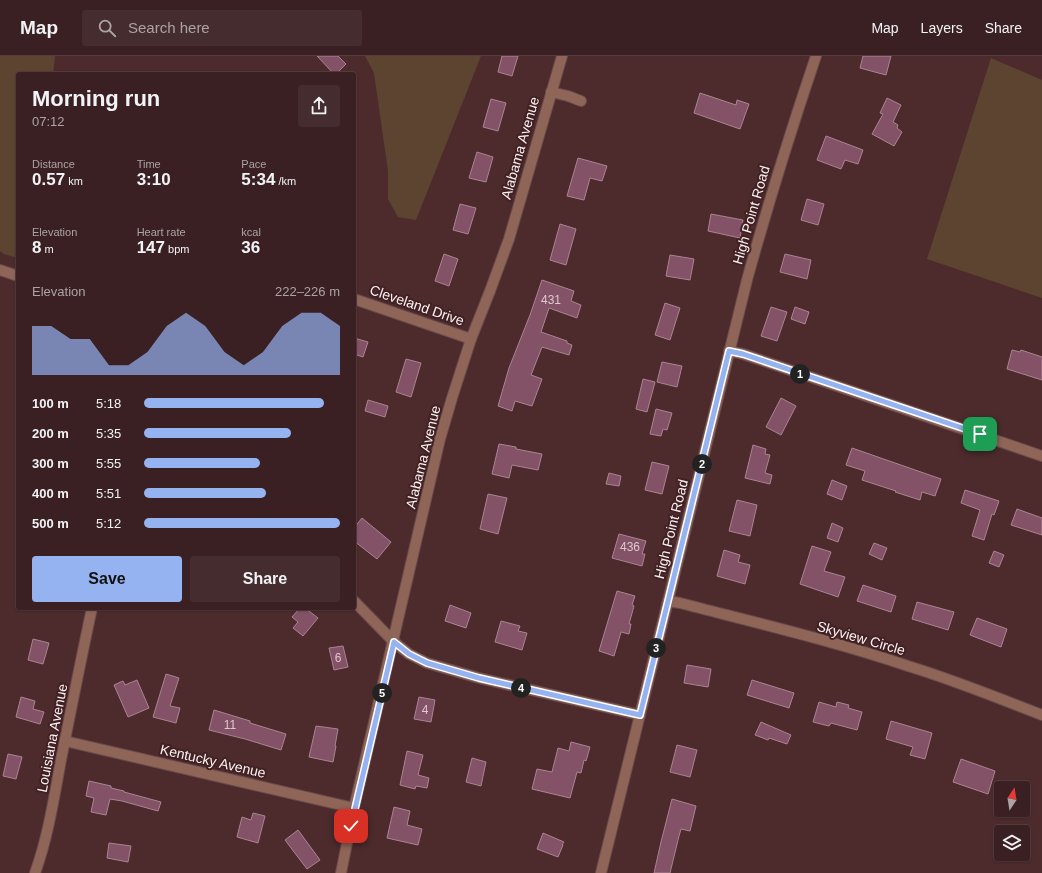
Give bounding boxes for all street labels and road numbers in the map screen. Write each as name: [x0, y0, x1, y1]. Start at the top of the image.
street label: Alabama Avenue: [498, 95, 542, 201]
street label: High Point Road: [729, 164, 773, 266]
street label: Cleveland Drive: [368, 281, 467, 329]
street label: Alabama Avenue: [402, 404, 444, 510]
street label: High Point Road: [651, 478, 691, 580]
street label: Skyview Circle: [815, 618, 907, 658]
street label: Louisiana Avenue: [34, 682, 70, 794]
street label: Kentucky Avenue: [159, 741, 268, 781]

